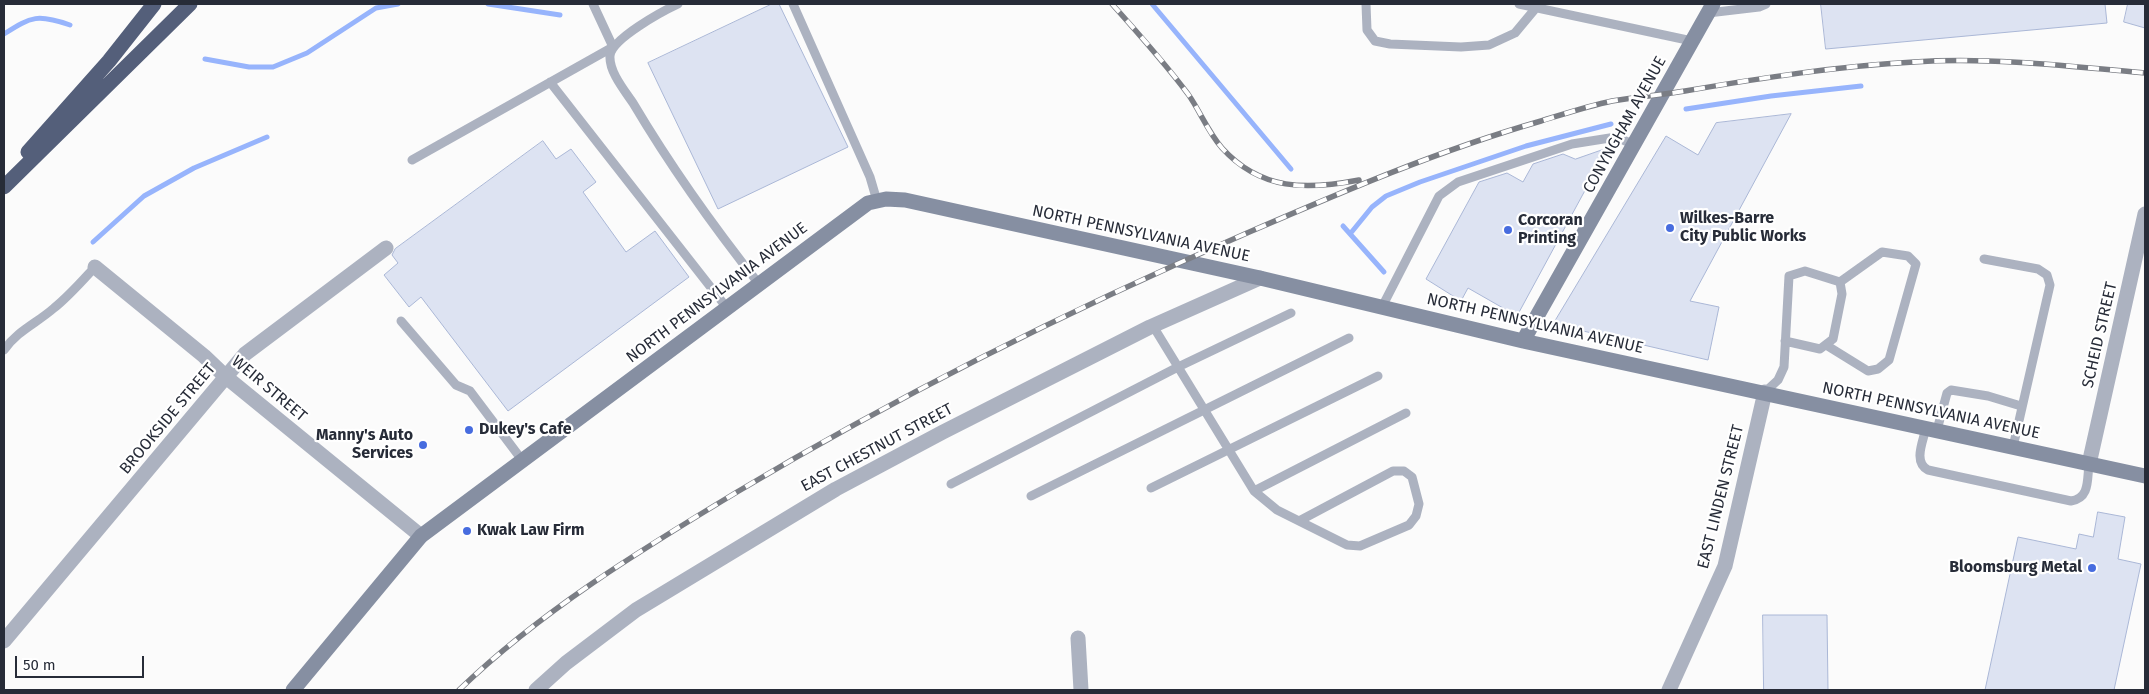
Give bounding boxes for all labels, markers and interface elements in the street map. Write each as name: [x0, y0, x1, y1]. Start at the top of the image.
street label: CONYNGHAM AVENUE: [1579, 53, 1671, 197]
street label: NORTH PENNSYLVANIA AVENUE: [1031, 202, 1251, 266]
place label: Wilkes-Barre City Public Works: [1680, 209, 1806, 247]
place label: Corcoran Printing: [1518, 211, 1583, 249]
street label: NORTH PENNSYLVANIA AVENUE: [623, 219, 811, 367]
marker: Wilkes-Barre City Public Works: [1664, 222, 1676, 234]
marker: Corcoran Printing: [1502, 224, 1514, 236]
street label: SCHEID STREET: [2078, 280, 2122, 390]
street label: NORTH PENNSYLVANIA AVENUE: [1425, 290, 1645, 358]
street label: WEIR STREET: [228, 352, 310, 426]
street label: BROOKSIDE STREET: [116, 360, 220, 478]
street label: NORTH PENNSYLVANIA AVENUE: [1821, 379, 2041, 443]
street label: EAST CHESTNUT STREET: [798, 400, 956, 496]
place label: Dukey's Cafe: [479, 420, 572, 440]
street label: EAST LINDEN STREET: [1694, 423, 1748, 571]
marker: Dukey's Cafe: [463, 424, 475, 436]
place label: Manny's Auto Services: [316, 426, 413, 464]
marker: Manny's Auto Services: [417, 439, 429, 451]
place label: Kwak Law Firm: [477, 521, 584, 541]
marker: Kwak Law Firm: [461, 525, 473, 537]
place label: Bloomsburg Metal: [1949, 558, 2082, 578]
marker: Bloomsburg Metal: [2086, 562, 2098, 574]
scale bar: [18, 646, 146, 678]
text: 50 m: [23, 656, 56, 674]

